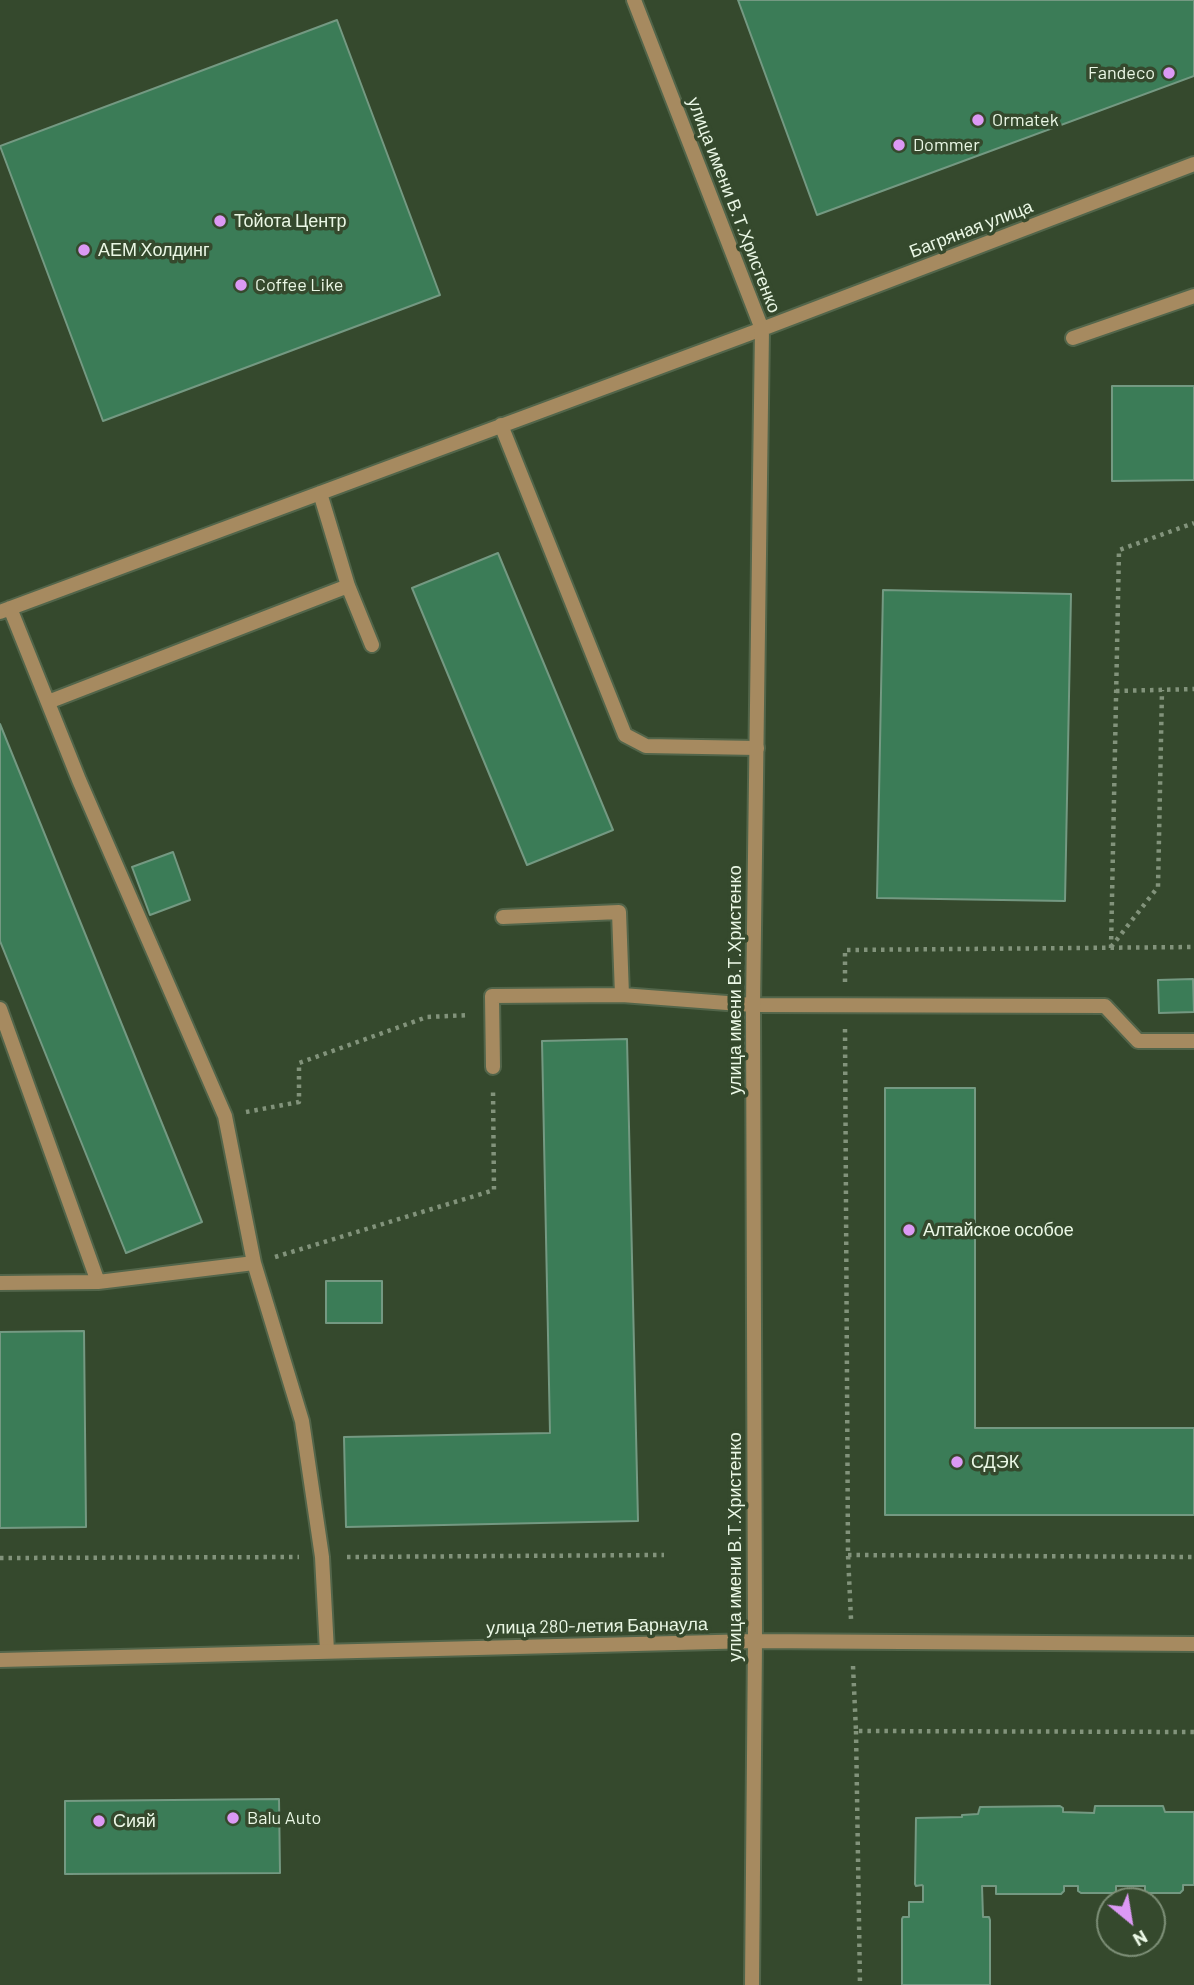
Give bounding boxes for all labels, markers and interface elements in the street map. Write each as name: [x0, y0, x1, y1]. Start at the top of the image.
place label: Fandeco: [1088, 62, 1155, 84]
marker: Fandeco: [1161, 65, 1177, 81]
street label: улица имени В.Т.Христенко: [683, 94, 785, 316]
place label: Ormatek: [992, 109, 1059, 131]
marker: Ormatek: [970, 112, 986, 128]
place label: Dommer: [913, 134, 980, 156]
marker: Dommer: [891, 137, 907, 153]
street label: Багряная улица: [906, 195, 1036, 263]
place label: Тойота Центр: [234, 210, 346, 232]
marker: Тойота Центр: [212, 213, 228, 229]
place label: АЕМ Холдинг: [98, 239, 210, 261]
marker: АЕМ Холдинг: [76, 242, 92, 258]
place label: Coffee Like: [255, 274, 343, 296]
marker: Coffee Like: [233, 277, 249, 293]
street label: улица имени В.Т.Христенко: [724, 865, 746, 1095]
place label: Алтайское особое: [923, 1219, 1074, 1241]
marker: Алтайское особое: [901, 1222, 917, 1238]
street label: улица имени В.Т.Христенко: [724, 1432, 746, 1662]
place label: СДЭК: [971, 1451, 1019, 1473]
marker: СДЭК: [949, 1454, 965, 1470]
street label: улица 280-летия Барнаула: [486, 1613, 708, 1639]
place label: Balu Auto: [247, 1807, 321, 1829]
place label: Сияй: [113, 1810, 156, 1832]
marker: Balu Auto: [225, 1810, 241, 1826]
marker: Сияй: [91, 1813, 107, 1829]
north arrow: [1096, 1887, 1166, 1957]
text: N: [1130, 1926, 1152, 1952]

